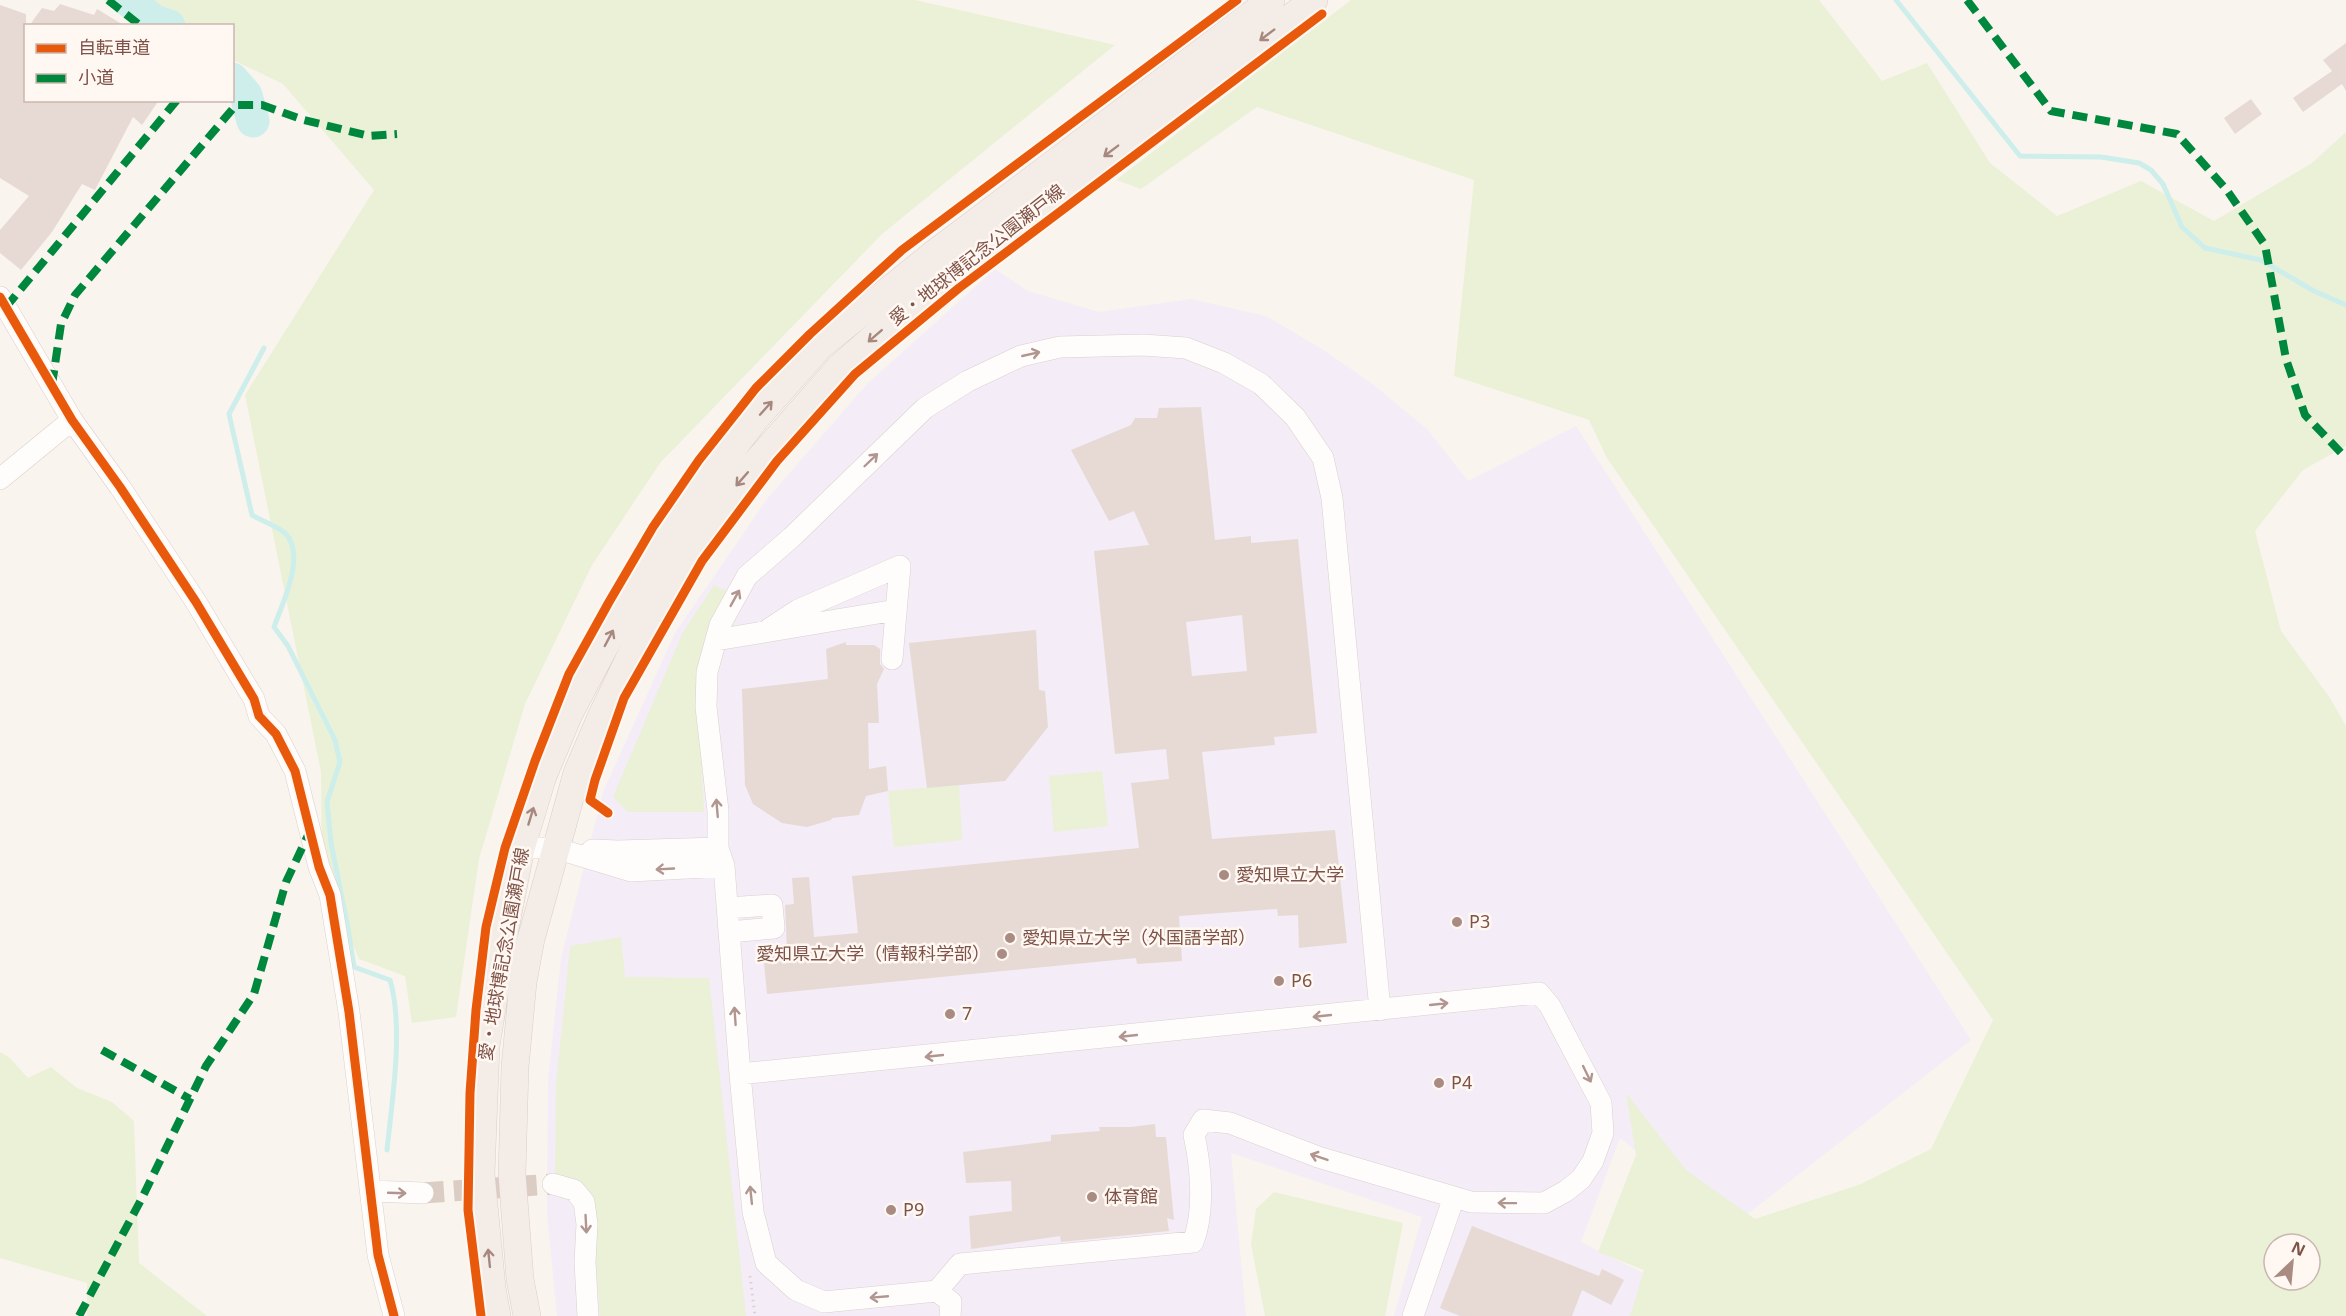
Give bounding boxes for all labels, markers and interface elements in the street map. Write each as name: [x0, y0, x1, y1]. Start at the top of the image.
legend: [24, 24, 234, 102]
one-way arrow: [1260, 29, 1276, 41]
text: 自転車道: [78, 35, 150, 59]
text: 小道: [78, 65, 114, 89]
one-way arrow: [1103, 145, 1119, 158]
street label: 愛・地球博記念公園瀬戸線: [884, 178, 1069, 330]
one-way arrow: [868, 329, 883, 343]
one-way arrow: [1021, 347, 1040, 359]
one-way arrow: [759, 401, 773, 416]
one-way arrow: [863, 453, 878, 467]
one-way arrow: [735, 471, 749, 486]
one-way arrow: [729, 590, 741, 607]
one-way arrow: [603, 630, 615, 647]
one-way arrow: [711, 798, 722, 818]
one-way arrow: [526, 807, 537, 826]
street label: 愛・地球博記念公園瀬戸線: [472, 845, 534, 1062]
place label: 愛知県立大学: [1236, 862, 1344, 886]
one-way arrow: [656, 863, 676, 874]
marker: 愛知県立大学: [1217, 868, 1231, 882]
place label: P3: [1469, 909, 1490, 933]
marker: P3: [1450, 915, 1464, 929]
place label: 愛知県立大学（外国語学部）: [1022, 925, 1256, 949]
marker: 愛知県立大学（外国語学部）: [1003, 931, 1017, 945]
place label: 愛知県立大学（情報科学部）: [756, 941, 990, 965]
marker: 愛知県立大学（情報科学部）: [995, 947, 1009, 961]
place label: P6: [1291, 968, 1312, 992]
marker: P6: [1272, 974, 1286, 988]
one-way arrow: [1428, 998, 1448, 1009]
place label: 7: [962, 1001, 972, 1025]
one-way arrow: [729, 1007, 740, 1027]
marker: 7: [943, 1007, 957, 1021]
one-way arrow: [1313, 1011, 1333, 1022]
one-way arrow: [1119, 1031, 1139, 1042]
one-way arrow: [925, 1051, 945, 1062]
one-way arrow: [1581, 1064, 1593, 1082]
place label: P4: [1451, 1070, 1472, 1094]
marker: P4: [1432, 1076, 1446, 1090]
one-way arrow: [1310, 1151, 1329, 1162]
place label: 体育館: [1104, 1184, 1158, 1208]
one-way arrow: [745, 1186, 756, 1206]
one-way arrow: [386, 1187, 406, 1198]
marker: 体育館: [1085, 1190, 1099, 1204]
place label: P9: [903, 1197, 924, 1221]
one-way arrow: [1498, 1198, 1518, 1209]
marker: P9: [884, 1203, 898, 1217]
one-way arrow: [580, 1213, 591, 1233]
north arrow: [2262, 1232, 2322, 1292]
text: N: [2288, 1236, 2309, 1261]
one-way arrow: [483, 1249, 494, 1269]
one-way arrow: [869, 1292, 889, 1303]

